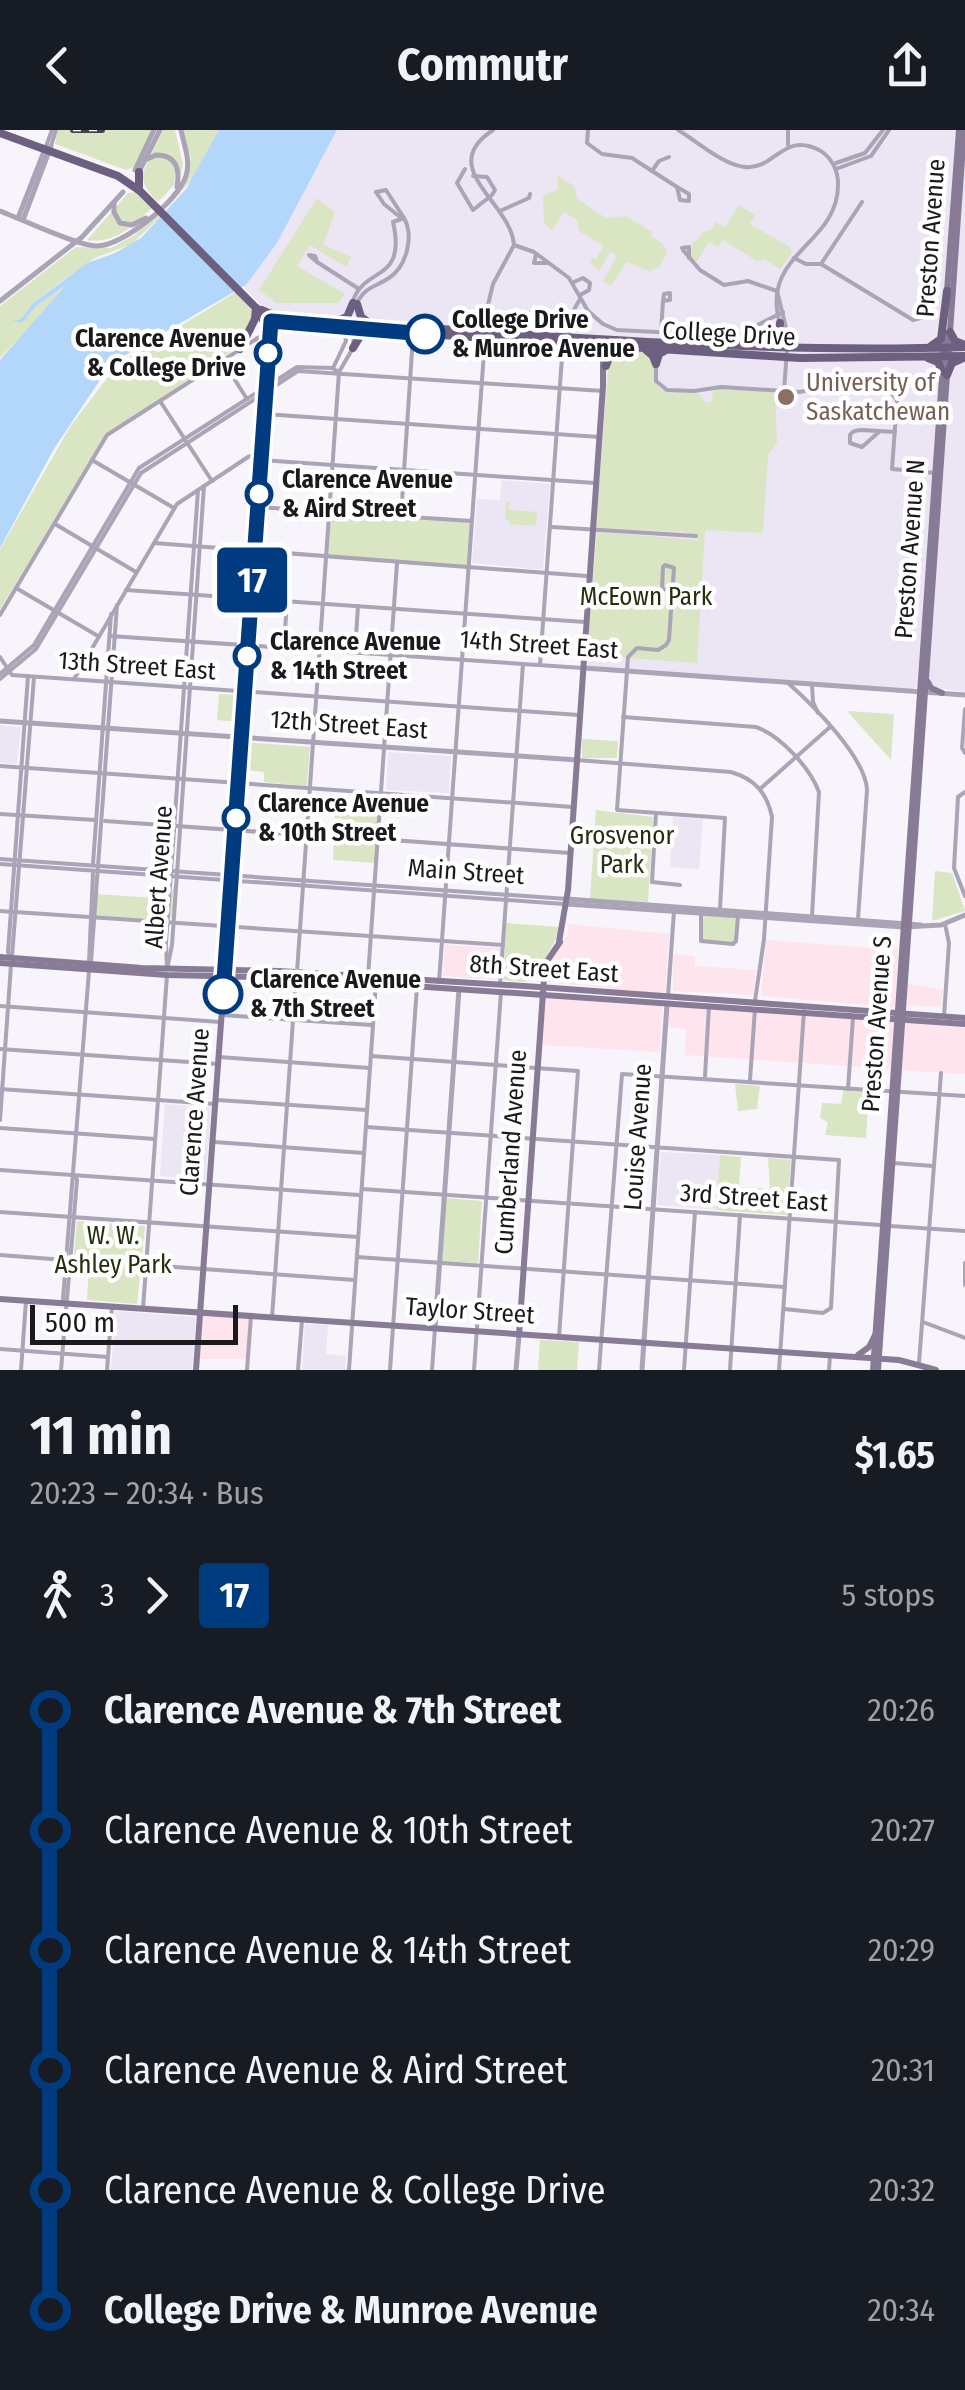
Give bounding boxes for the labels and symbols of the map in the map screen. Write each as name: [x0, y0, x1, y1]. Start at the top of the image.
street label: Preston Avenue: [910, 158, 952, 318]
place label: College Drive & Munroe Avenue: [452, 305, 635, 364]
marker: College Drive & Munroe Avenue: [406, 315, 444, 353]
street label: College Drive: [662, 316, 796, 352]
place label: Clarence Avenue & College Drive: [75, 324, 246, 383]
marker: Clarence Avenue & College Drive: [255, 340, 281, 366]
place label: University of Saskatchewan: [806, 368, 950, 427]
marker: University of Saskatchewan: [775, 386, 797, 408]
street label: Preston Avenue N: [889, 458, 931, 640]
place label: Clarence Avenue & Aird Street: [282, 465, 453, 524]
marker: Clarence Avenue & Aird Street: [246, 481, 272, 507]
line badge: 17: [207, 548, 297, 612]
park label: McEown Park: [580, 582, 713, 612]
street label: 14th Street East: [459, 624, 620, 666]
place label: Clarence Avenue & 14th Street: [270, 627, 441, 686]
marker: Clarence Avenue & 14th Street: [234, 643, 260, 669]
street label: 13th Street East: [57, 646, 218, 687]
street label: 12th Street East: [269, 705, 430, 746]
place label: Clarence Avenue & 10th Street: [258, 789, 429, 848]
street label: Albert Avenue: [139, 804, 179, 950]
marker: Clarence Avenue & 10th Street: [223, 805, 249, 831]
park label: Grosvenor Park: [570, 821, 674, 880]
street label: Main Street: [407, 853, 526, 891]
street label: Preston Avenue S: [856, 935, 898, 1113]
street label: 8th Street East: [468, 949, 620, 989]
place label: Clarence Avenue & 7th Street: [250, 965, 421, 1024]
marker: Clarence Avenue & 7th Street: [204, 975, 242, 1013]
street label: Clarence Avenue: [174, 1027, 216, 1197]
street label: Cumberland Avenue: [489, 1049, 533, 1255]
street label: Louise Avenue: [618, 1063, 658, 1211]
street label: 3rd Street East: [679, 1178, 830, 1218]
park label: W. W. Ashley Park: [54, 1221, 172, 1280]
street label: Taylor Street: [405, 1292, 536, 1331]
scale bar: [30, 1300, 238, 1344]

